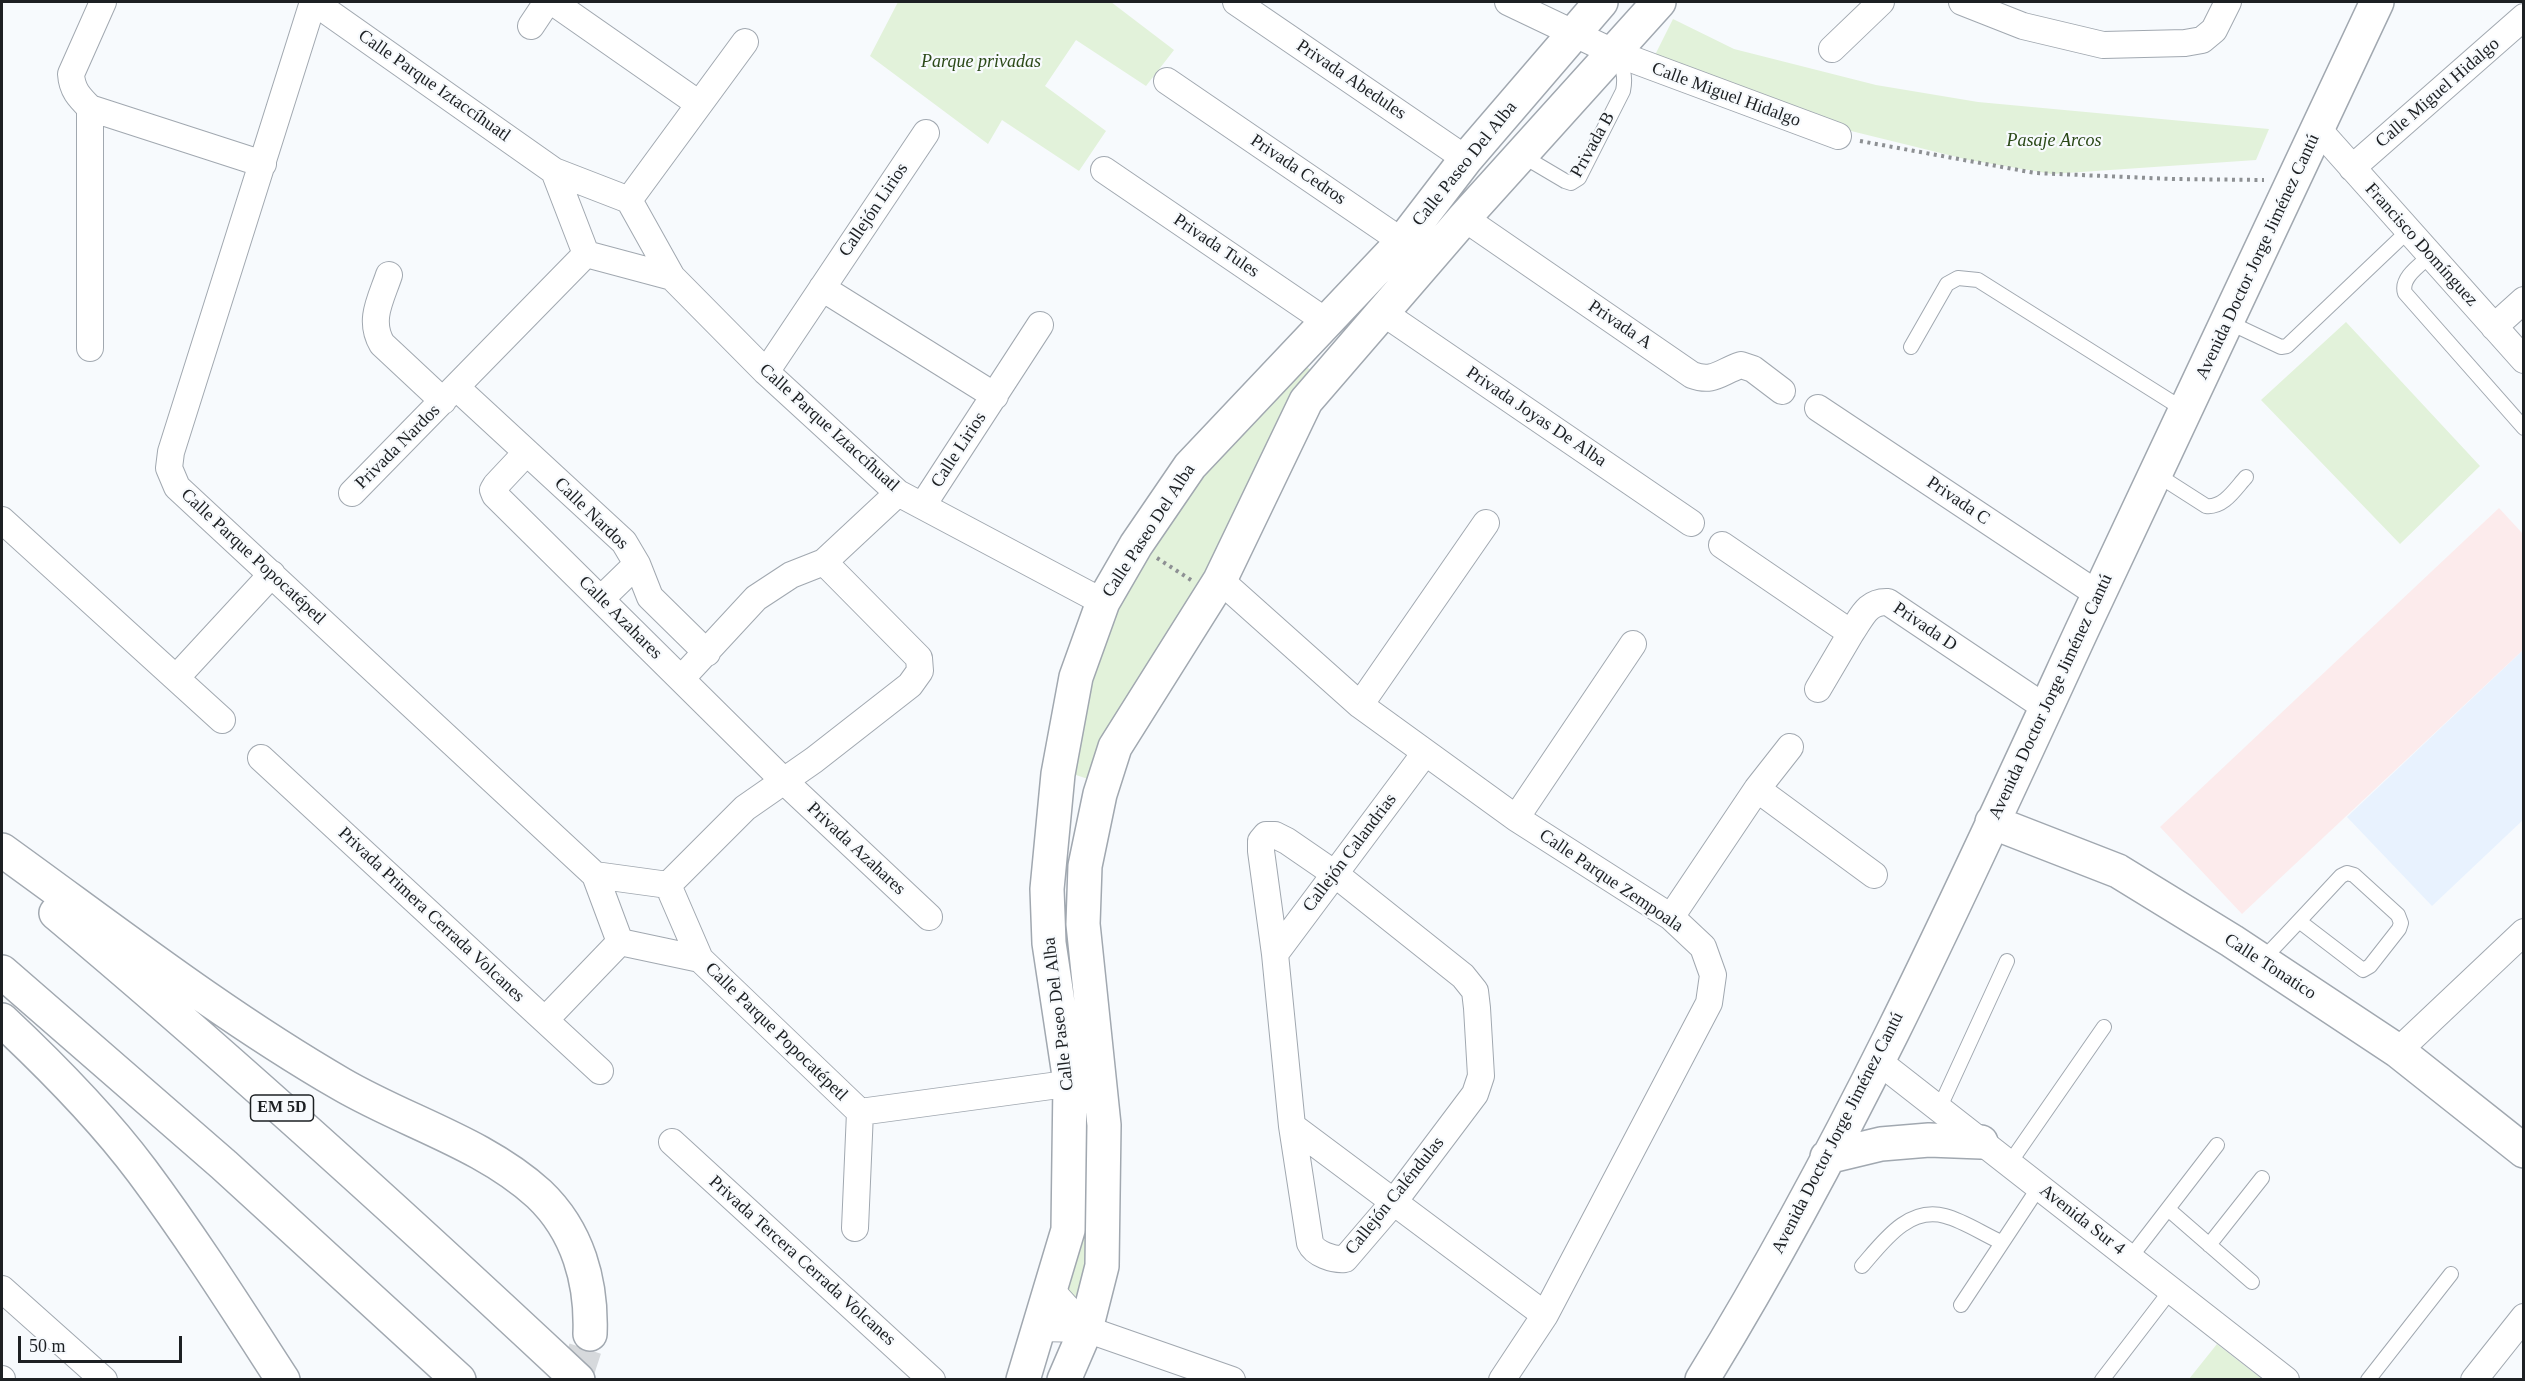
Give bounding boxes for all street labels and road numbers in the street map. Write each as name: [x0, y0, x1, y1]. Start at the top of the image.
street label: Calle Parque Iztaccíhuatl: [354, 25, 514, 147]
street label: Calle Miguel Hidalgo: [2372, 33, 2504, 153]
street label: Privada Abedules: [1292, 35, 1410, 125]
street label: Calle Miguel Hidalgo: [1649, 58, 1803, 132]
street label: Calle Paseo Del Alba: [1408, 97, 1522, 231]
street label: Privada B: [1566, 109, 1620, 181]
street label: Privada Cedros: [1246, 130, 1350, 210]
street label: Avenida Doctor Jorge Jiménez Cantú: [2192, 131, 2324, 383]
street label: Callejón Lirios: [835, 159, 913, 261]
street label: Francisco Domínguez: [2360, 179, 2482, 311]
street label: Privada Tules: [1169, 209, 1263, 283]
street label: Privada A: [1584, 296, 1656, 354]
street label: Calle Parque Iztaccíhuatl: [755, 359, 903, 497]
street label: Privada Joyas De Alba: [1462, 362, 1610, 472]
street label: Privada Nardos: [351, 400, 445, 494]
street label: Calle Lirios: [927, 408, 991, 492]
street label: Calle Paseo Del Alba: [1098, 460, 1200, 602]
street label: Privada C: [1922, 472, 1994, 530]
street label: Calle Nardos: [550, 473, 632, 555]
street label: Calle Parque Popocatépetl: [176, 484, 330, 630]
street label: Avenida Doctor Jorge Jiménez Cantú: [1985, 571, 2117, 823]
street label: Calle Azahares: [574, 572, 666, 664]
street label: Privada D: [1889, 598, 1961, 656]
street label: Callejón Calandrias: [1299, 790, 1401, 916]
street label: Privada Azahares: [802, 798, 910, 900]
street label: Privada Primera Cerrada Volcanes: [333, 823, 529, 1007]
street label: Calle Parque Zempoala: [1535, 825, 1687, 937]
street label: Calle Tonatico: [2220, 929, 2320, 1005]
street label: Calle Paseo Del Alba: [1039, 936, 1079, 1092]
street label: Calle Parque Popocatépetl: [700, 958, 852, 1106]
street label: Avenida Doctor Jorge Jiménez Cantú: [1767, 1009, 1909, 1257]
road number: EM 5D: [250, 1095, 314, 1121]
street label: Callejón Caléndulas: [1341, 1133, 1449, 1259]
street label: Privada Tercera Cerrada Volcanes: [704, 1171, 900, 1351]
street label: Avenida Sur 4: [2035, 1180, 2129, 1260]

